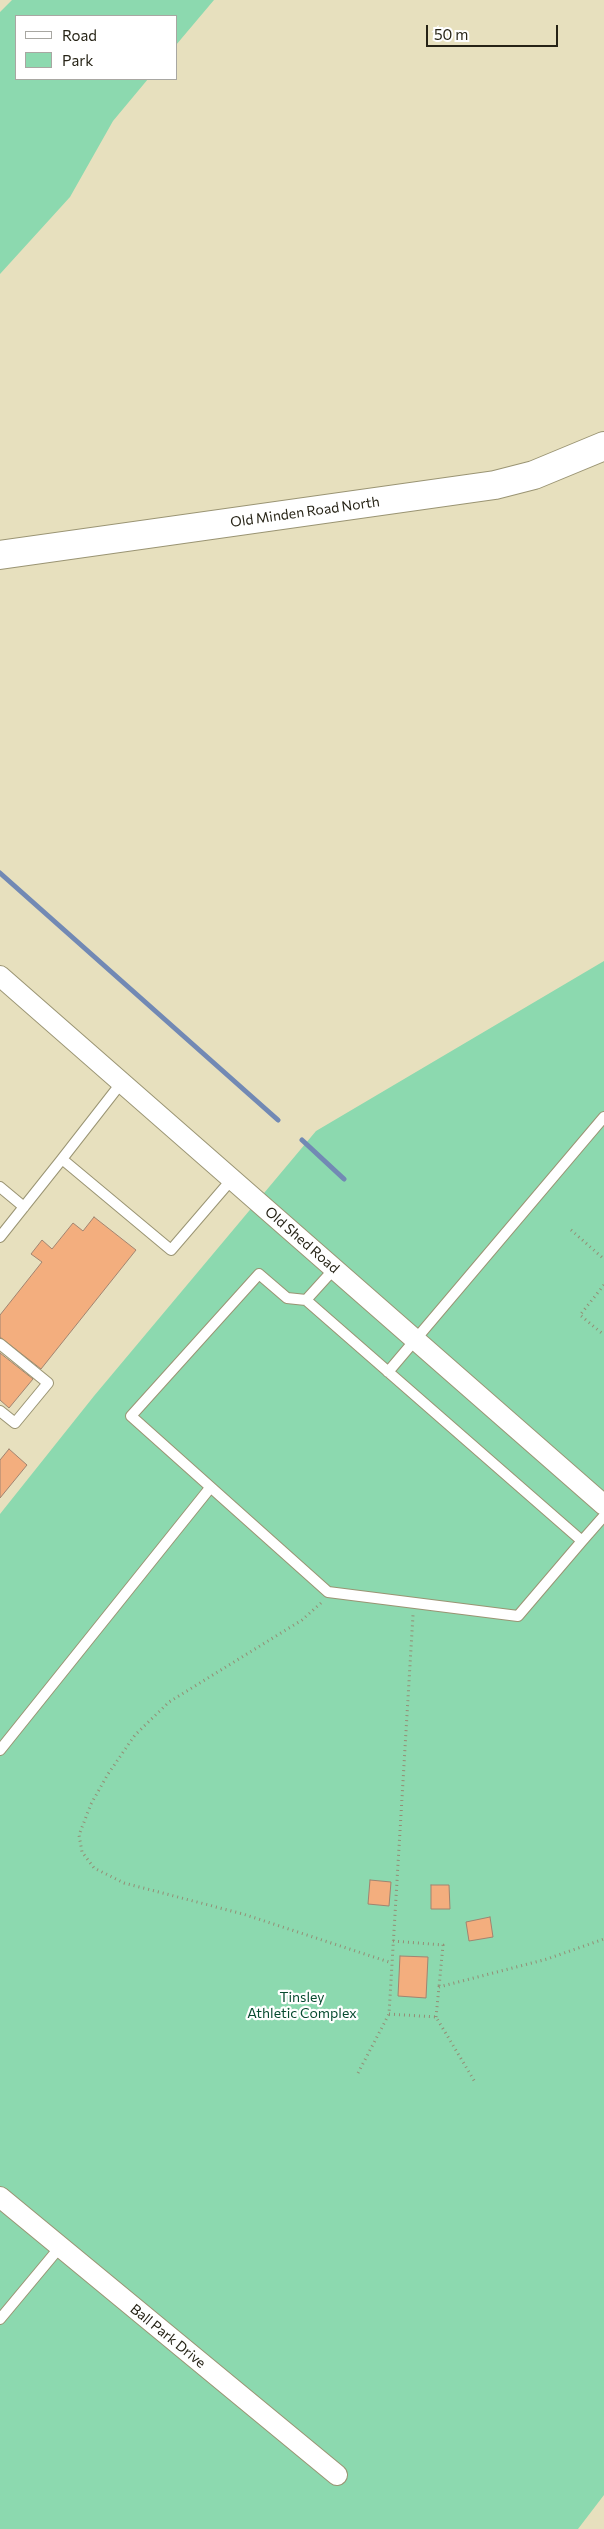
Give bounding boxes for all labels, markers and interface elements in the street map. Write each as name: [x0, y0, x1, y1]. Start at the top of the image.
legend: [15, 15, 178, 80]
scale bar: [429, 15, 562, 47]
text: 50 m: [434, 25, 468, 43]
text: Road: [62, 26, 97, 44]
text: Park: [62, 51, 93, 69]
street label: Old Minden Road North: [229, 493, 381, 531]
street label: Old Shed Road: [261, 1203, 343, 1277]
park label: Tinsley Athletic Complex: [247, 1989, 357, 2021]
street label: Ball Park Drive: [127, 2301, 209, 2371]

